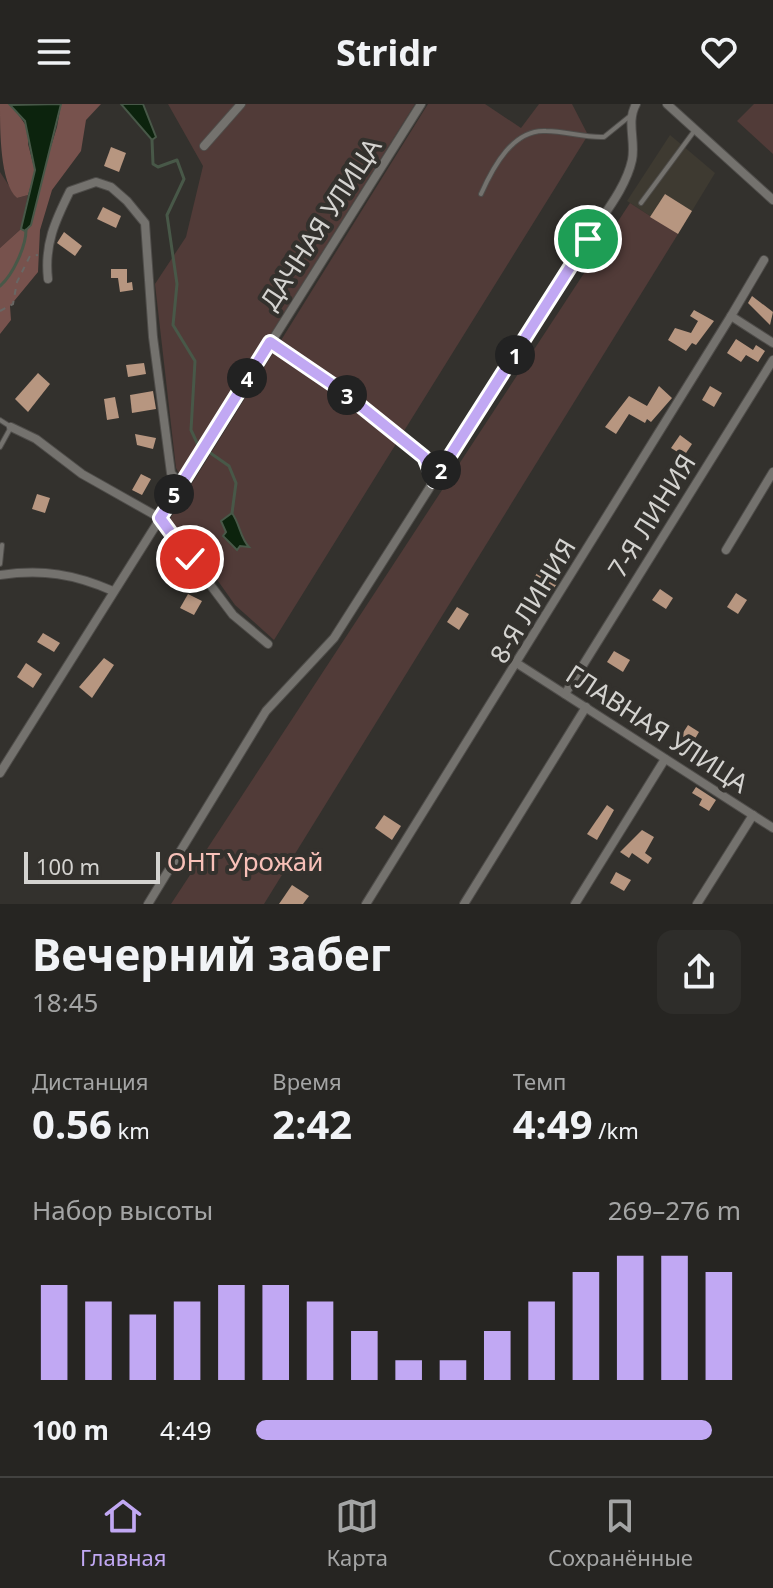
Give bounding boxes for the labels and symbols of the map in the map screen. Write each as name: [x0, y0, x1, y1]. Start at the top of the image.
street label: ДАЧНАЯ УЛИЦА: [251, 130, 389, 316]
pin: [554, 205, 622, 273]
pin: 1: [495, 335, 535, 375]
pin: 4: [227, 358, 267, 398]
pin: 3: [327, 375, 367, 415]
street label: 7-Я ЛИНИЯ: [599, 447, 704, 584]
pin: 2: [421, 450, 461, 490]
pin: 5: [154, 474, 194, 514]
pin: [156, 525, 224, 593]
street label: 8-Я ЛИНИЯ: [481, 531, 584, 670]
street label: ГЛАВНАЯ УЛИЦА: [559, 656, 756, 801]
park label: ОНТ Урожай: [167, 843, 323, 879]
scale bar: [24, 848, 160, 884]

